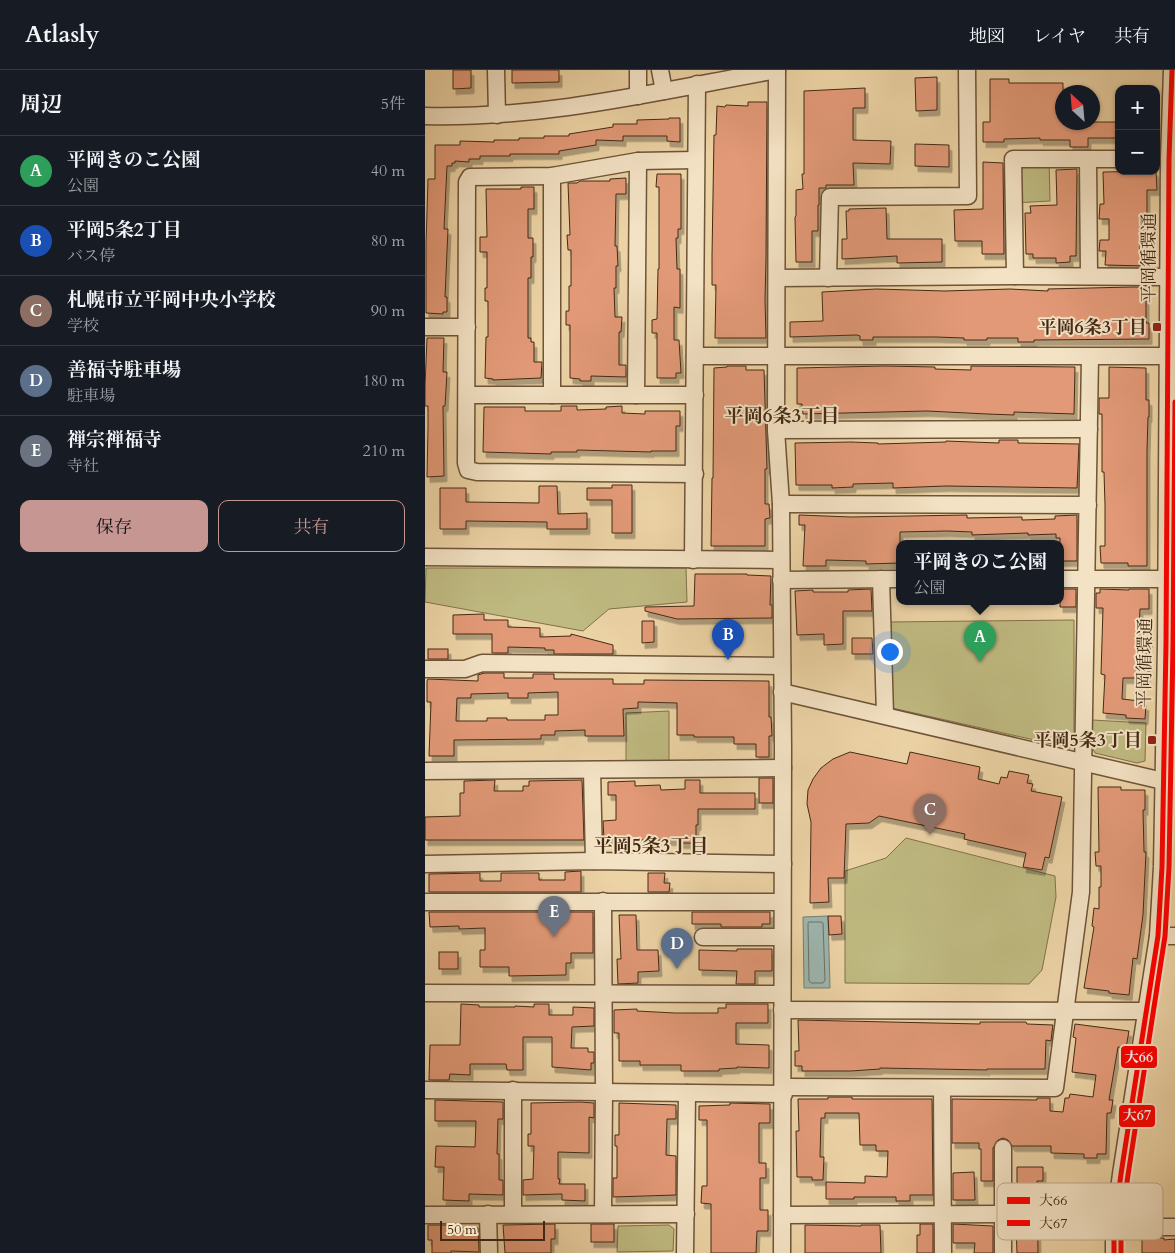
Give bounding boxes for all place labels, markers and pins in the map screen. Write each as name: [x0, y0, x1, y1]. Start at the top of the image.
place label: 平岡6条3丁目: [1039, 315, 1147, 340]
marker: 平岡6条3丁目: [1151, 321, 1163, 333]
pin: B: [712, 619, 744, 660]
pin: A: [964, 621, 996, 662]
place label: 平岡5条3丁目: [1034, 728, 1142, 753]
marker: 平岡5条3丁目: [1146, 734, 1158, 746]
pin: C: [914, 794, 946, 835]
pin: E: [538, 896, 570, 937]
pin: D: [661, 928, 693, 969]

